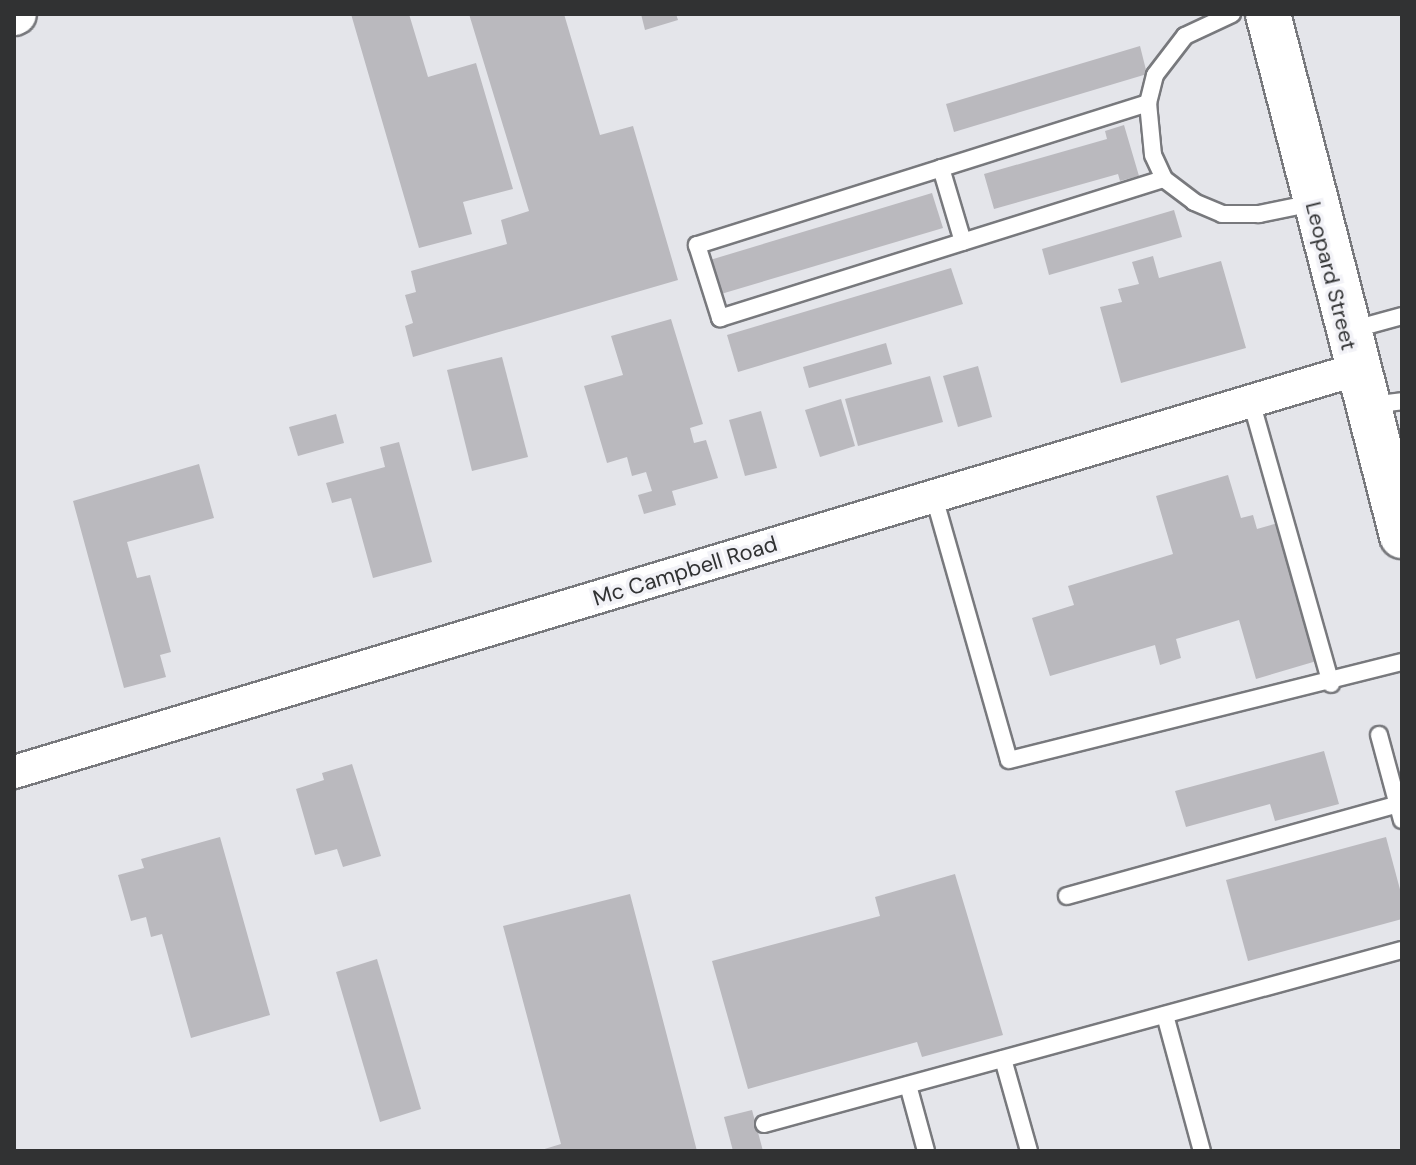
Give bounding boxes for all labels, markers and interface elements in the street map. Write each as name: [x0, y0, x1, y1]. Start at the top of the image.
street label: Leopard Street: [1300, 199, 1362, 353]
street label: Mc Campbell Road: [590, 530, 780, 612]

